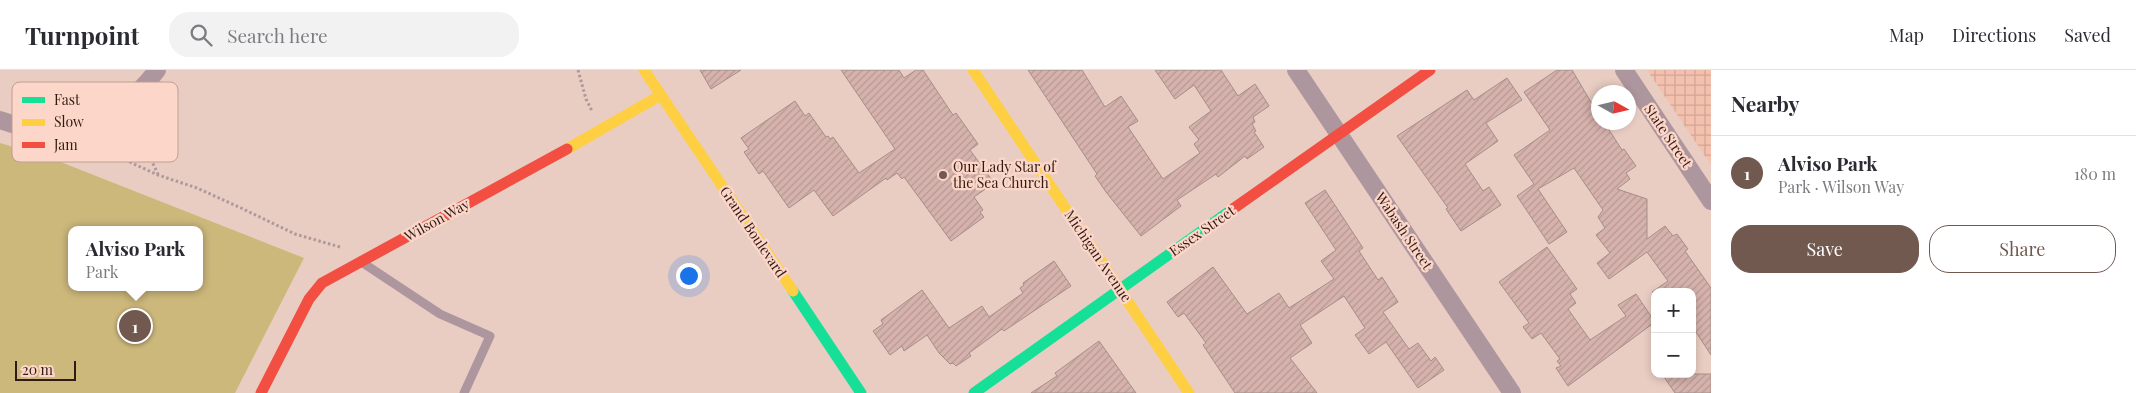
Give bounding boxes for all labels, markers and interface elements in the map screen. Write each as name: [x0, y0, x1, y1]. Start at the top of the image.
search box: [169, 12, 519, 57]
text: Turnpoint: [25, 19, 139, 51]
icon: search: [187, 21, 215, 49]
text: Search here: [227, 22, 328, 48]
text: Map: [1889, 23, 1924, 47]
text: Directions: [1952, 23, 2036, 47]
text: Saved: [2064, 23, 2111, 47]
legend: [12, 82, 178, 162]
north arrow: [1591, 85, 1636, 130]
text: Nearby: [1731, 89, 1800, 117]
text: Fast: [54, 90, 81, 109]
street label: State Street: [1640, 100, 1697, 172]
text: Slow: [54, 112, 84, 131]
text: Jam: [53, 135, 78, 154]
text: Alviso Park: [1778, 150, 1877, 176]
place label: Our Lady Star of the Sea Church: [953, 157, 1057, 192]
text: 1: [1744, 163, 1750, 184]
text: 180 m: [2074, 163, 2116, 184]
marker: Our Lady Star of the Sea Church: [937, 169, 949, 181]
text: Park · Wilson Way: [1778, 176, 1904, 197]
street label: Grand Boulevard: [716, 182, 791, 281]
street label: Wabash Street: [1371, 188, 1438, 274]
street label: Wilson Way: [400, 194, 473, 246]
street label: Essex Street: [1165, 200, 1239, 260]
street label: Michigan Avenue: [1061, 206, 1136, 305]
button: Save: [1731, 225, 1919, 273]
button: Share: [1929, 225, 2116, 273]
popup: [68, 226, 203, 291]
text: Alviso Park: [86, 235, 185, 261]
text: Park: [86, 261, 119, 282]
your location: [676, 263, 702, 289]
map controls: [1651, 288, 1696, 378]
button: +: [1651, 288, 1696, 333]
pin: 1: [119, 307, 151, 345]
button: −: [1651, 333, 1696, 378]
scale bar: [15, 358, 76, 381]
text: 20 m: [22, 360, 53, 379]

